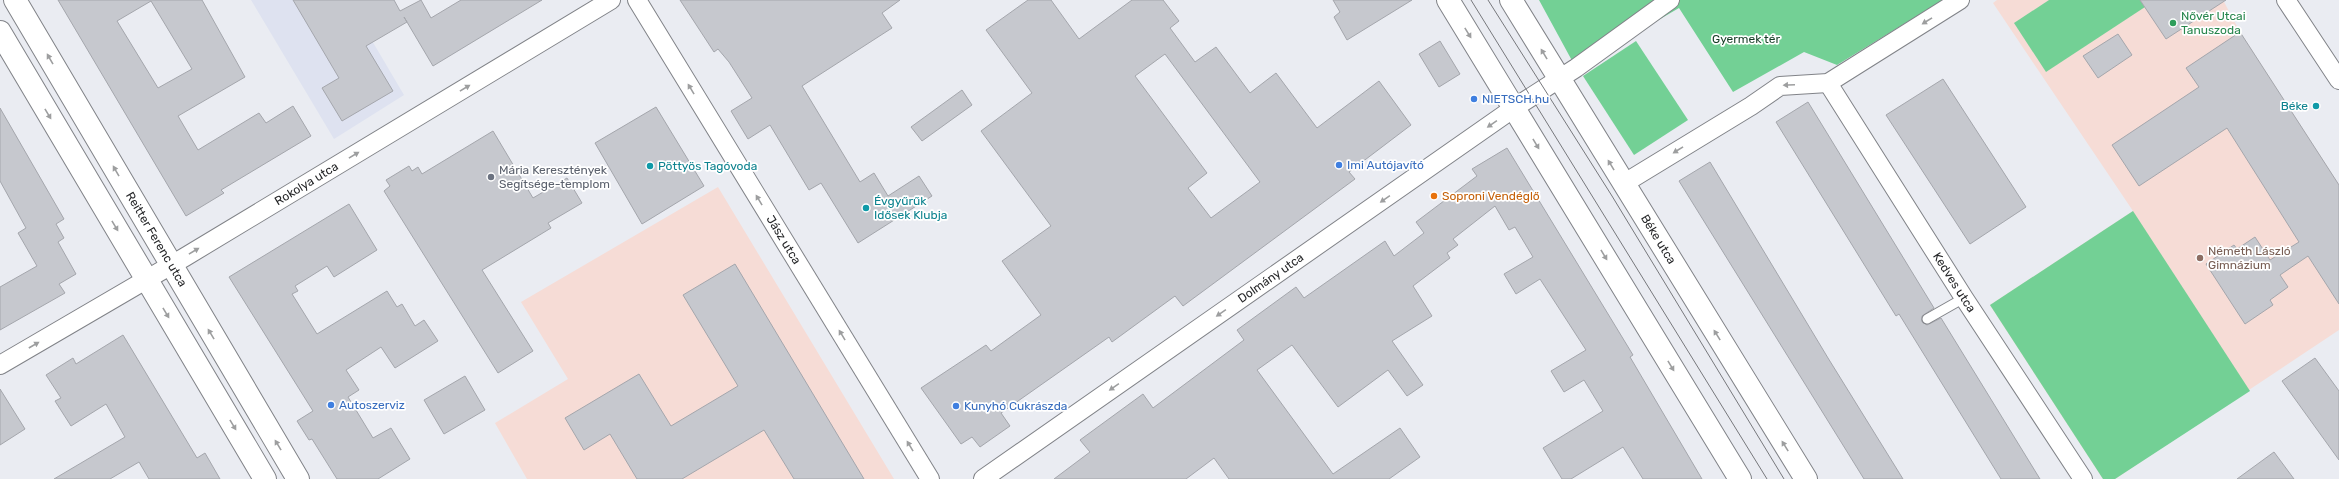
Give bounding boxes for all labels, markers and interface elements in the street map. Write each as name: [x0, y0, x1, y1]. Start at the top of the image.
place label: Nővér Utcai Tanuszoda: [2181, 9, 2246, 37]
one-way arrow: [1921, 17, 1933, 24]
marker: Nővér Utcai Tanuszoda: [2168, 18, 2178, 28]
one-way arrow: [1464, 28, 1472, 38]
park label: Gyermek tér: [1712, 32, 1780, 46]
one-way arrow: [1540, 48, 1547, 60]
one-way arrow: [46, 53, 53, 65]
one-way arrow: [1783, 82, 1795, 89]
one-way arrow: [688, 83, 695, 95]
one-way arrow: [460, 84, 470, 92]
place label: NIETSCH.hu: [1482, 92, 1549, 106]
marker: NIETSCH.hu: [1469, 94, 1479, 104]
place label: Béke: [2281, 99, 2308, 113]
marker: Béke: [2311, 101, 2321, 111]
one-way arrow: [45, 108, 52, 120]
one-way arrow: [1486, 120, 1497, 128]
one-way arrow: [1532, 139, 1540, 149]
one-way arrow: [1673, 146, 1683, 154]
one-way arrow: [348, 152, 360, 159]
place label: Imi Autójavító: [1347, 158, 1424, 172]
street label: Rokolya utca: [272, 159, 341, 208]
place label: Pöttyös Tagóvoda: [658, 159, 757, 173]
one-way arrow: [1608, 159, 1615, 171]
marker: Imi Autójavító: [1334, 160, 1344, 170]
marker: Pöttyös Tagóvoda: [645, 161, 655, 171]
place label: Mária Keresztények Segítsége-templom: [499, 163, 610, 191]
one-way arrow: [112, 165, 119, 177]
marker: Mária Keresztények Segítsége-templom: [486, 172, 496, 182]
street label: Reitter Ferenc utca: [123, 189, 190, 289]
place label: Soproni Vendéglő: [1442, 189, 1540, 203]
marker: Soproni Vendéglő: [1429, 191, 1439, 201]
one-way arrow: [756, 194, 763, 206]
place label: Évgyűrűk Idősek Klubja: [874, 194, 947, 222]
one-way arrow: [1380, 195, 1390, 203]
marker: Évgyűrűk Idősek Klubja: [861, 203, 871, 213]
street label: Béke utca: [1638, 212, 1679, 267]
street label: Jász utca: [763, 213, 804, 267]
one-way arrow: [111, 220, 118, 232]
place label: Németh László Gimnázium: [2208, 244, 2291, 272]
one-way arrow: [188, 248, 200, 255]
one-way arrow: [1600, 249, 1607, 261]
street label: Dolmány utca: [1235, 250, 1306, 306]
street label: Kedves utca: [1930, 250, 1978, 315]
marker: Németh László Gimnázium: [2195, 253, 2205, 263]
one-way arrow: [163, 307, 170, 319]
one-way arrow: [1216, 309, 1226, 317]
one-way arrow: [208, 328, 215, 340]
one-way arrow: [1713, 329, 1720, 341]
one-way arrow: [838, 330, 846, 340]
one-way arrow: [29, 341, 39, 349]
one-way arrow: [1668, 360, 1675, 372]
one-way arrow: [1109, 383, 1120, 391]
place label: Autoszerviz: [339, 398, 405, 412]
place label: Kunyhó Cukrászda: [964, 399, 1067, 413]
marker: Autoszerviz: [326, 400, 336, 410]
marker: Kunyhó Cukrászda: [951, 401, 961, 411]
one-way arrow: [229, 419, 236, 431]
one-way arrow: [274, 439, 281, 451]
one-way arrow: [906, 440, 913, 452]
one-way arrow: [1781, 441, 1789, 451]

